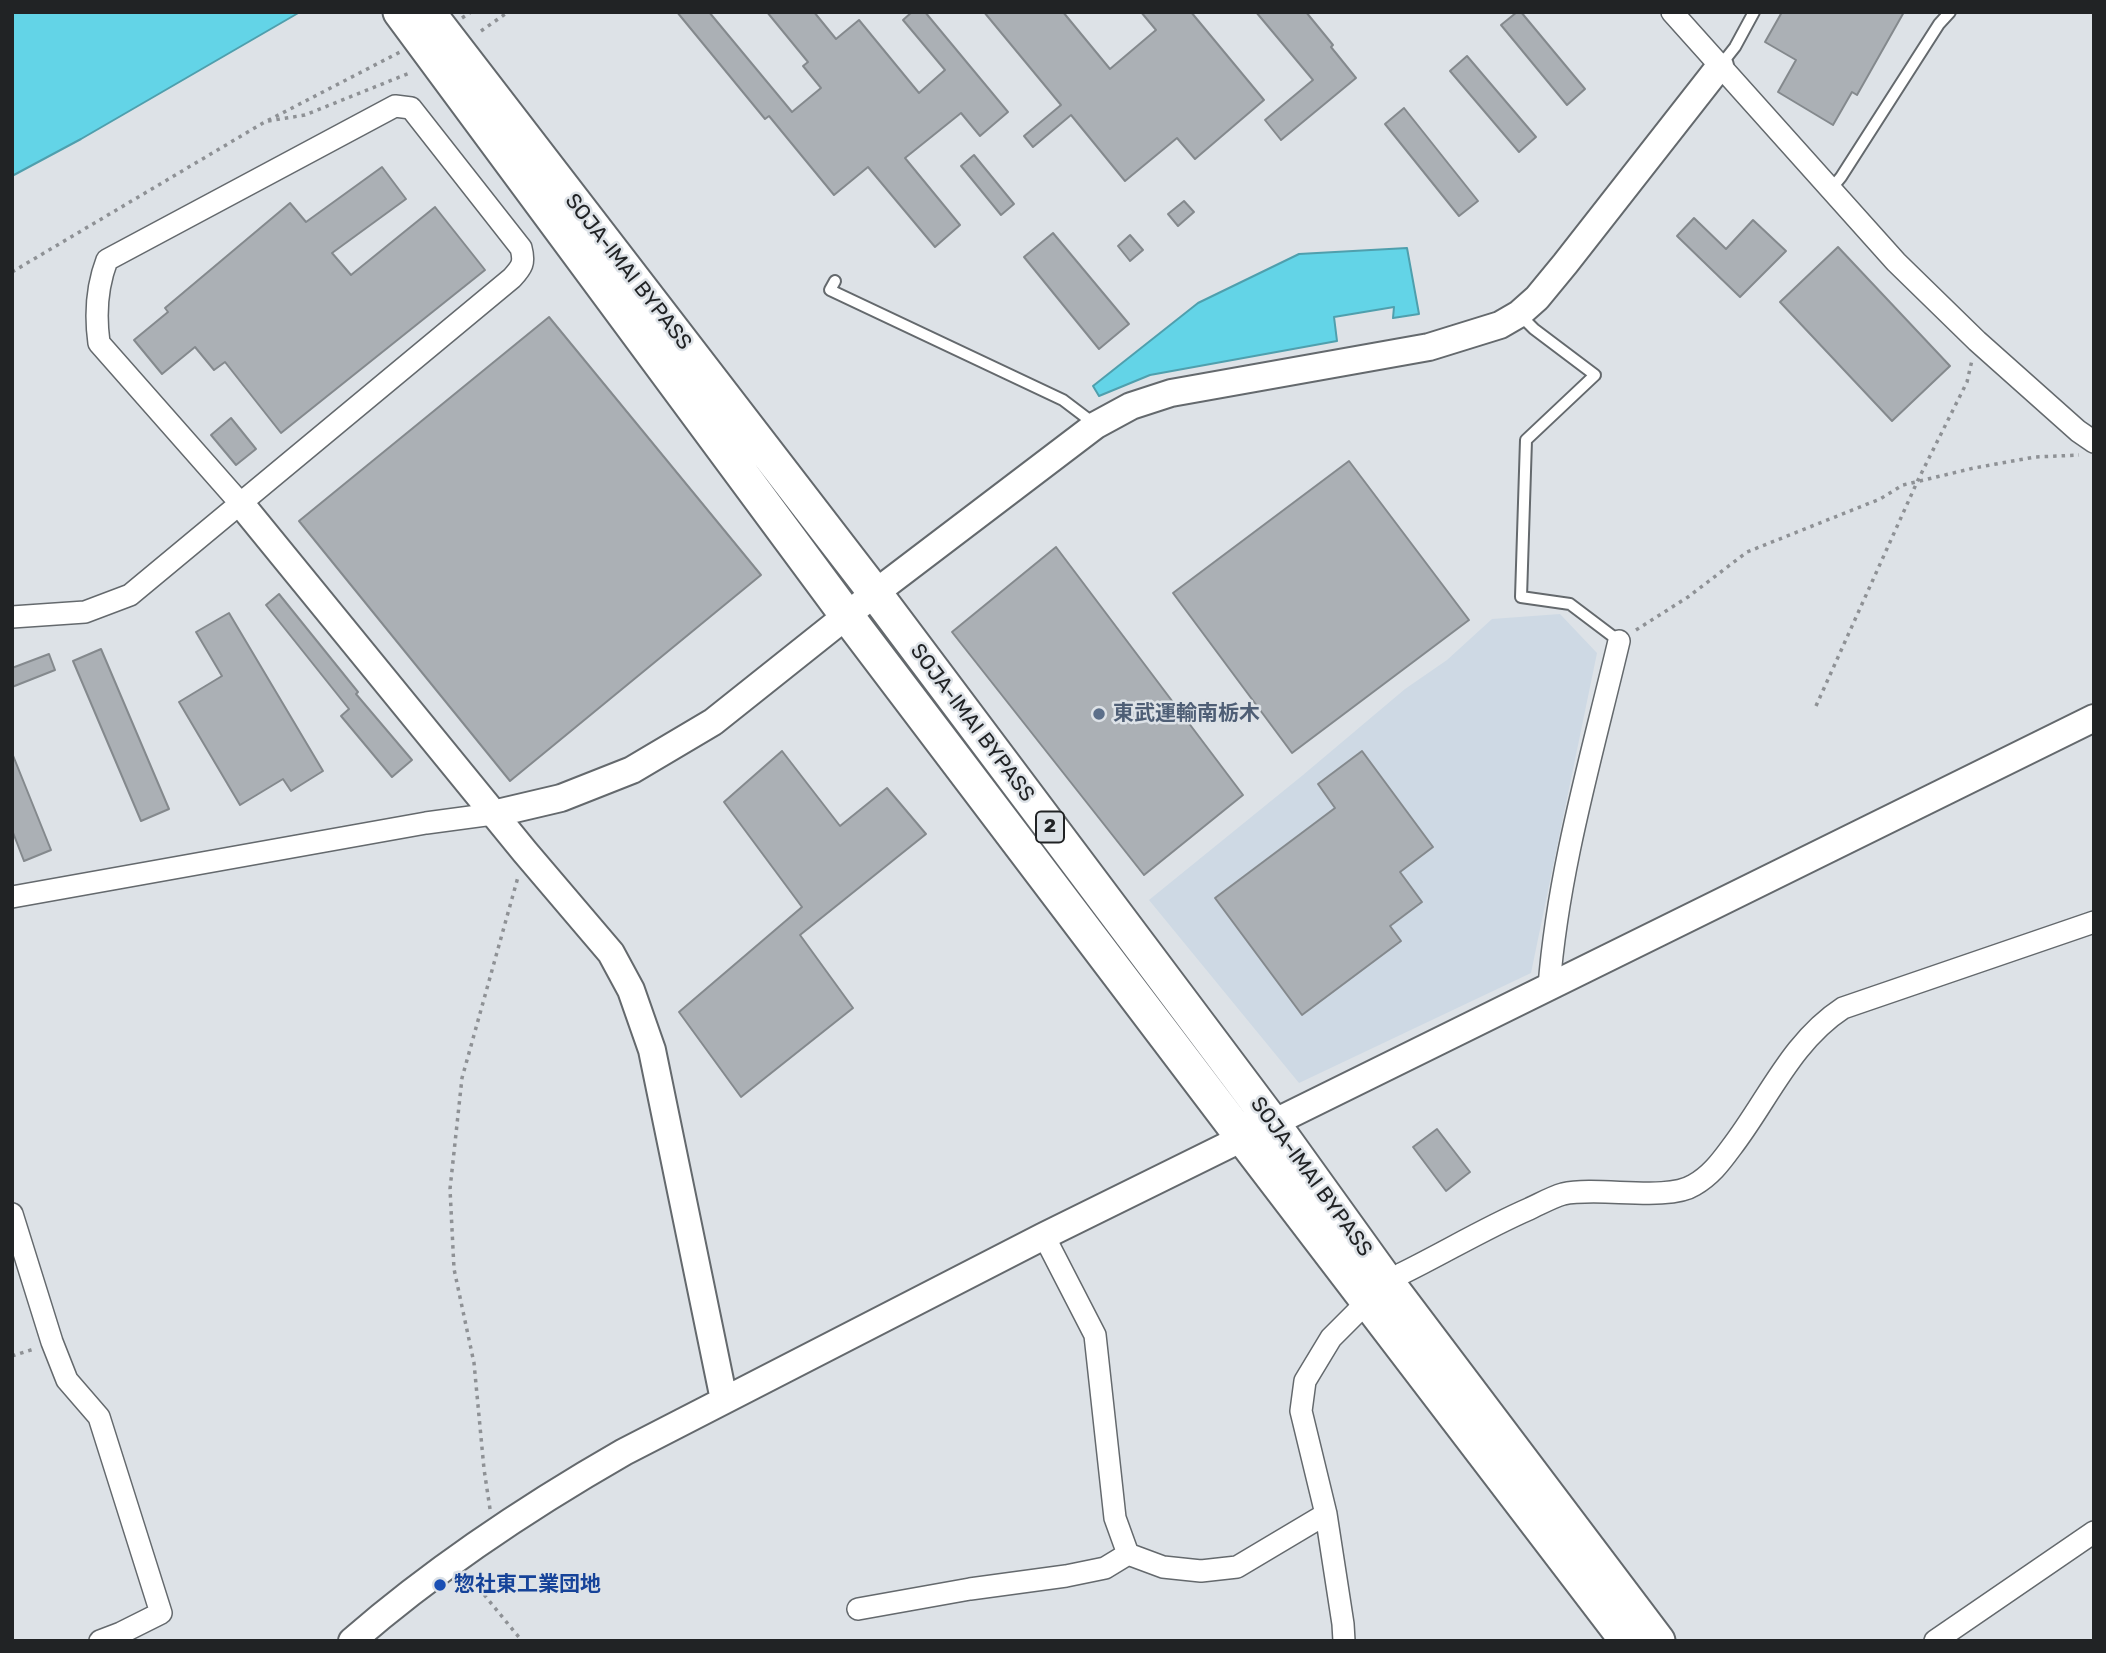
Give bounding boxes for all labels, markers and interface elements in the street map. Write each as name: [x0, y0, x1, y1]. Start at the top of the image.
street label: SOJA-IMAI BYPASS: [559, 189, 697, 355]
street label: SOJA-IMAI BYPASS: [904, 639, 1040, 807]
place label: 東武運輸南栃木: [1113, 701, 1260, 727]
marker: 東武運輸南栃木: [1091, 706, 1107, 722]
road number: 2: [1036, 812, 1064, 842]
street label: SOJA-IMAI BYPASS: [1245, 1092, 1377, 1262]
place label: 惣社東工業団地: [454, 1572, 601, 1598]
marker: 惣社東工業団地: [432, 1577, 448, 1593]

